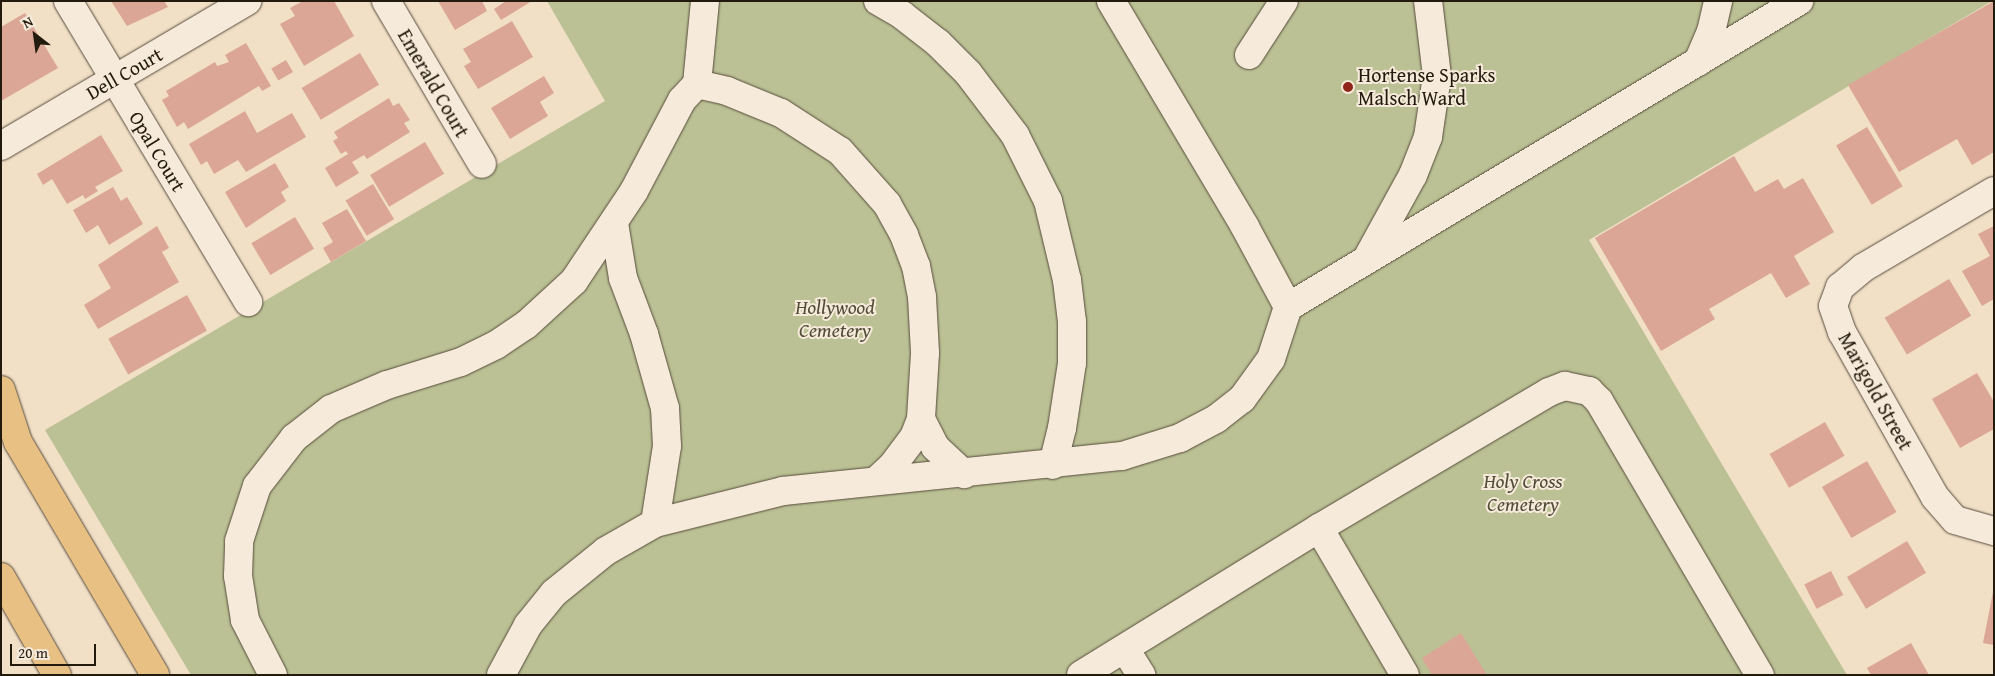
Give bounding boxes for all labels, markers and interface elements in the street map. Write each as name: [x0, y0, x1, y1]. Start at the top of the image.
north arrow: [10, 10, 60, 60]
text: N: [18, 11, 37, 33]
street label: Emerald Court: [393, 25, 475, 141]
street label: Dell Court: [81, 42, 167, 104]
place label: Hortense Sparks Malsch Ward: [1358, 63, 1495, 110]
marker: Hortense Sparks Malsch Ward: [1342, 81, 1354, 93]
street label: Opal Court: [125, 106, 191, 196]
park label: Hollywood Cemetery: [795, 294, 875, 341]
street label: Marigold Street: [1834, 328, 1918, 454]
park label: Holy Cross Cemetery: [1483, 468, 1563, 515]
scale bar: [12, 634, 99, 666]
text: 20 m: [18, 642, 48, 663]

